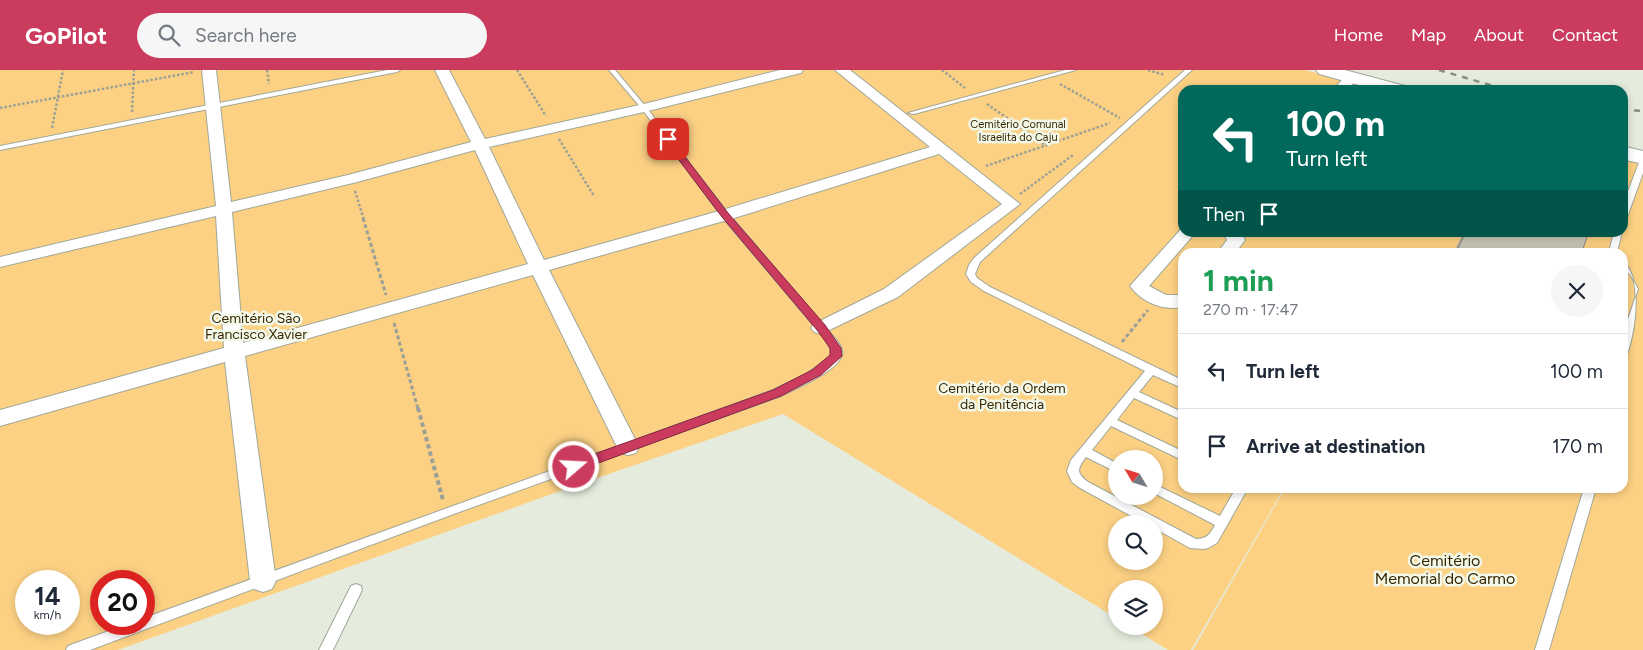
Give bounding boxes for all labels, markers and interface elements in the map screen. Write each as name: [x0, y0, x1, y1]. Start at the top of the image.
search box: [137, 13, 487, 58]
text: GoPilot: [25, 21, 107, 50]
icon: search: [155, 21, 183, 49]
text: Search here: [195, 24, 297, 47]
text: Home: [1334, 24, 1383, 46]
text: Map: [1411, 24, 1446, 46]
text: About: [1474, 24, 1524, 46]
text: Contact: [1552, 24, 1618, 46]
text: 100 m: [1286, 103, 1385, 145]
icon: left: [1203, 105, 1268, 170]
pin: [647, 118, 689, 160]
park label: Cemitério Comunal Israelita do Caju: [970, 118, 1066, 144]
icon: arrive: [654, 125, 682, 153]
text: Turn left: [1286, 145, 1368, 172]
icon: arrive: [1255, 200, 1283, 228]
text: Then: [1203, 203, 1245, 226]
text: 1 min: [1203, 262, 1274, 299]
button: close: [1551, 265, 1603, 317]
text: 270 m · 17:47: [1203, 300, 1298, 319]
park label: Cemitério São Francisco Xavier: [205, 310, 307, 343]
icon: left: [1203, 357, 1231, 385]
text: Turn left: [1246, 360, 1320, 383]
text: 100 m: [1550, 360, 1603, 383]
park label: Cemitério da Ordem da Penitência: [938, 380, 1066, 413]
icon: arrive: [1203, 432, 1231, 460]
text: Arrive at destination: [1246, 435, 1425, 458]
text: 170 m: [1552, 435, 1603, 458]
position arrow: [547, 440, 599, 492]
north arrow: [1108, 450, 1162, 505]
map controls: [1108, 450, 1163, 635]
button: search: [1108, 515, 1163, 570]
park label: Cemitério Memorial do Carmo: [1375, 551, 1515, 588]
speed limit sign: 20: [90, 570, 155, 635]
button: layers: [1108, 580, 1163, 635]
text: 14: [34, 581, 61, 611]
text: km/h: [34, 608, 61, 622]

